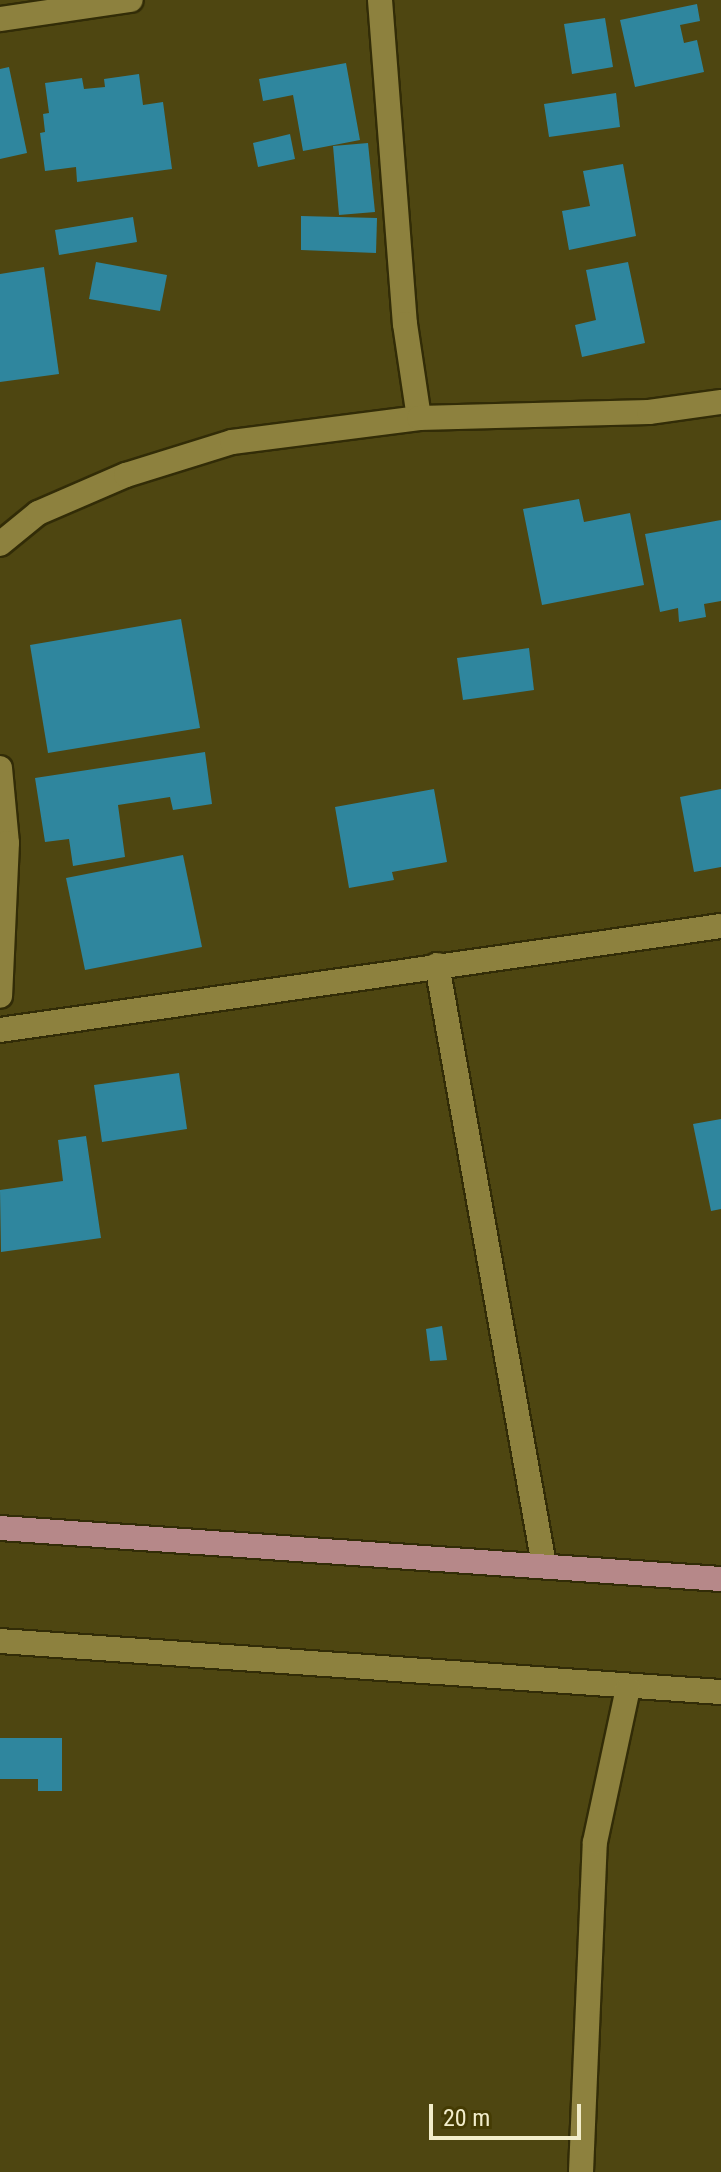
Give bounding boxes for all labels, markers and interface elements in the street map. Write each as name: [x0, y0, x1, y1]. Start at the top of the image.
scale bar: [433, 2088, 585, 2138]
text: 20 m: [443, 2104, 490, 2132]

